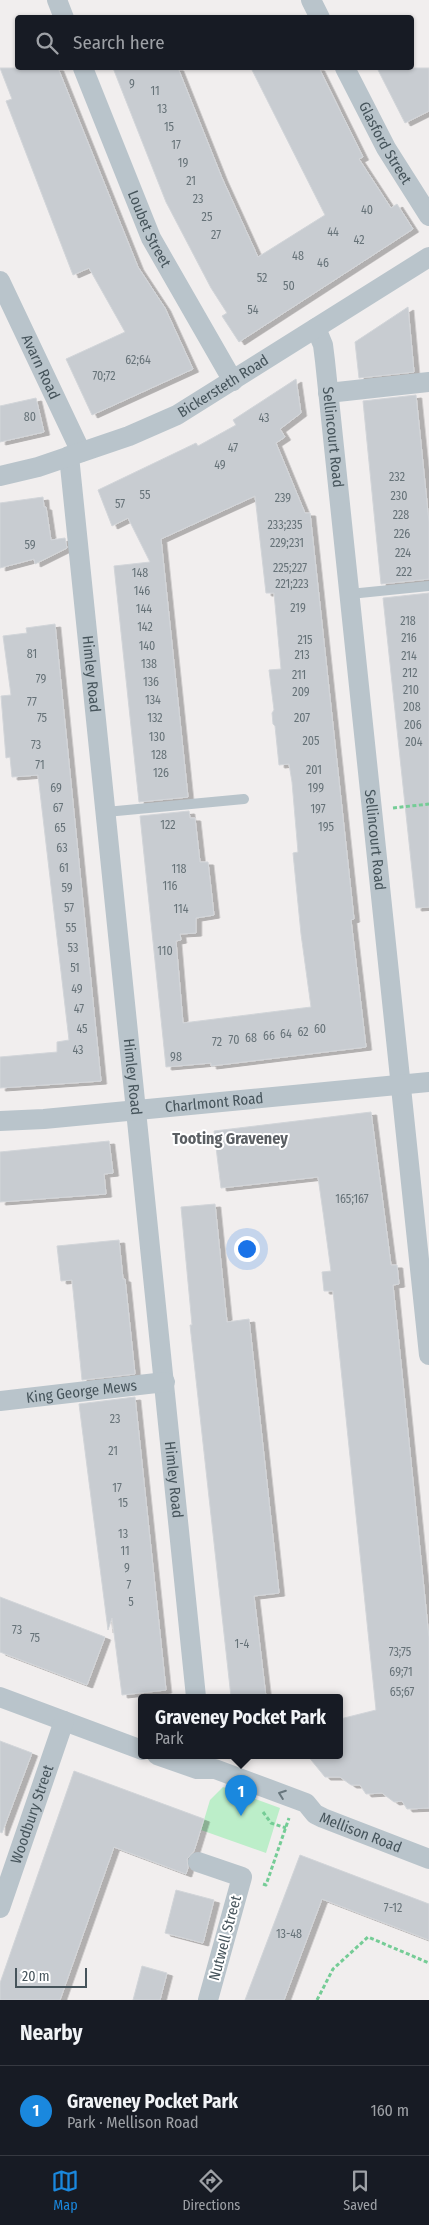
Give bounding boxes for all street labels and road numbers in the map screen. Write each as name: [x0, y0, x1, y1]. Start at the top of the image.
street label: Glasford Street: [355, 99, 416, 188]
street label: Loubet Street: [124, 188, 175, 271]
street label: Avarn Road: [18, 332, 64, 402]
street label: Bickersteth Road: [174, 351, 272, 421]
street label: Sellincourt Road: [319, 386, 347, 488]
street label: Himley Road: [78, 635, 104, 713]
street label: Sellincourt Road: [361, 789, 389, 891]
street label: Himley Road: [120, 1038, 145, 1116]
street label: Charlmont Road: [164, 1089, 264, 1116]
street label: King George Mews: [25, 1376, 138, 1407]
street label: Himley Road: [161, 1440, 187, 1519]
street label: Woodbury Street: [7, 1763, 57, 1866]
street label: Mellison Road: [317, 1809, 404, 1857]
street label: Nutwell Street: [205, 1893, 245, 1983]

